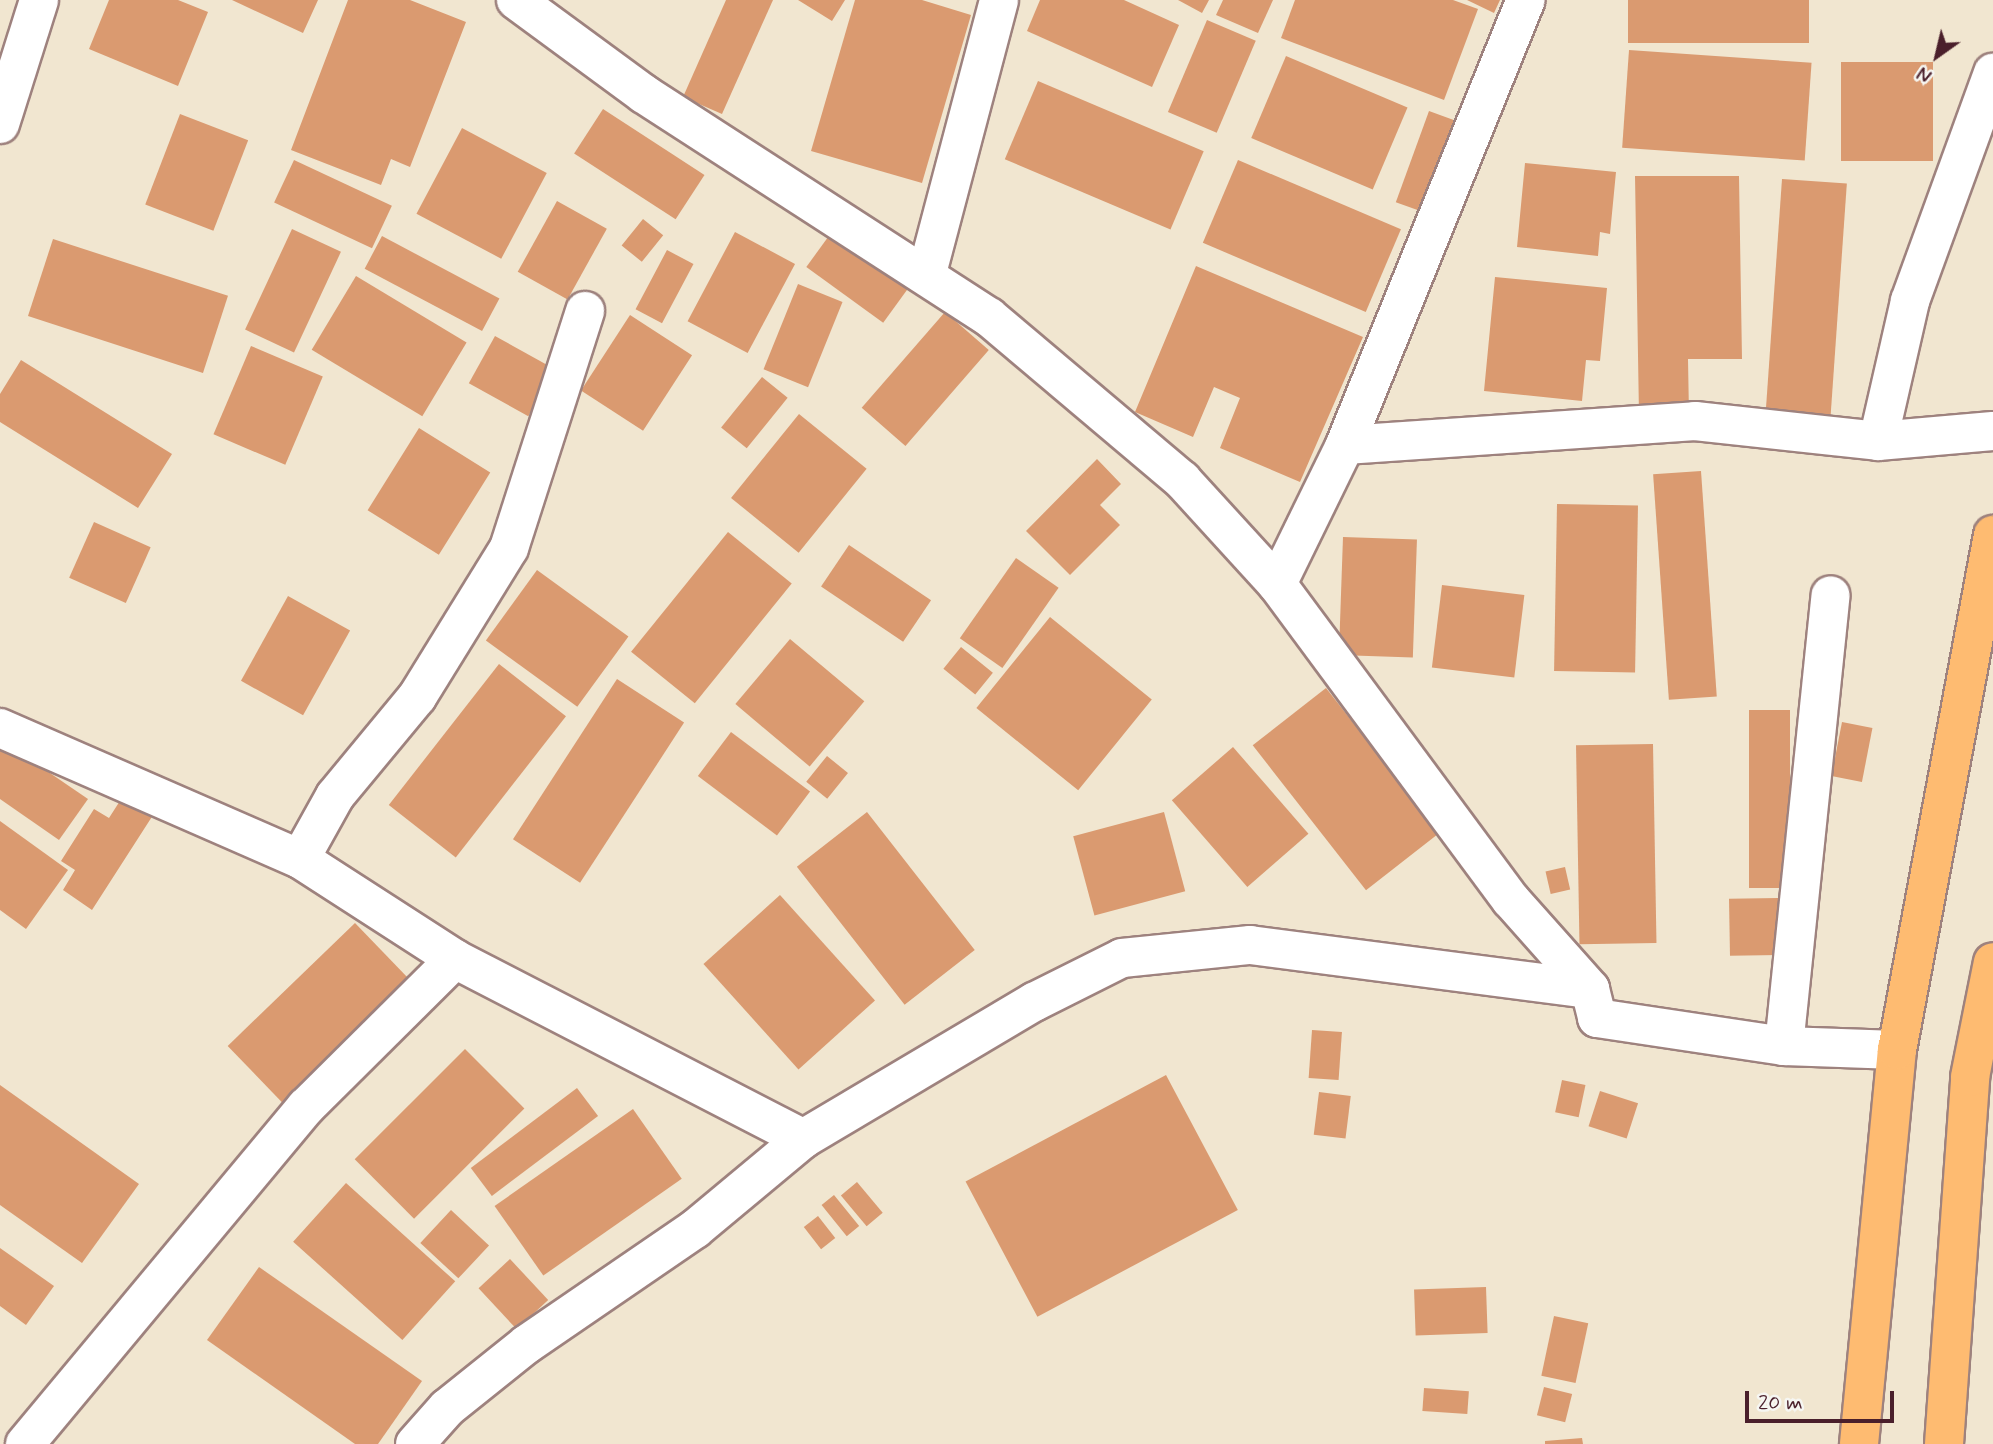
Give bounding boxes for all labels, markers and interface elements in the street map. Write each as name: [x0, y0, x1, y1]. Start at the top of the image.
north arrow: [1902, 21, 1972, 91]
text: N: [1913, 60, 1937, 88]
scale bar: [1748, 1378, 1897, 1422]
text: 20 m: [1758, 1389, 1803, 1417]

